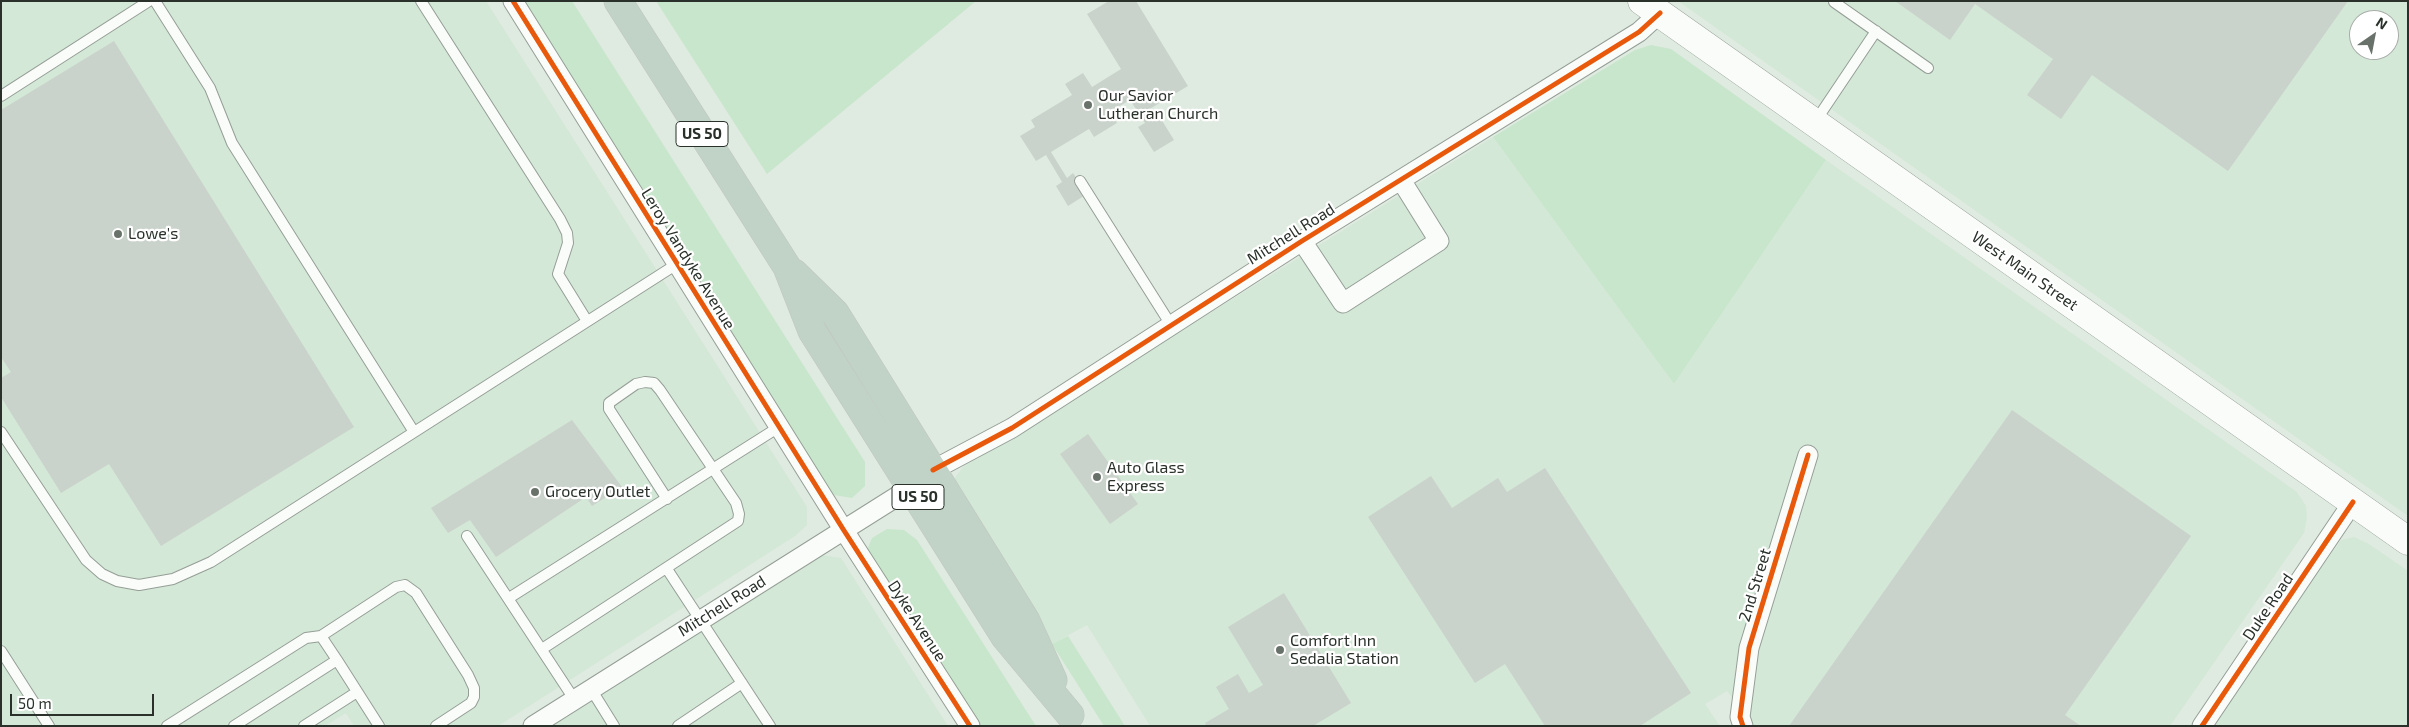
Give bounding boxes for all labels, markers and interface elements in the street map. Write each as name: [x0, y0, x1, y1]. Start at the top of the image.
north arrow: [2349, 10, 2399, 60]
text: N: [2373, 13, 2391, 33]
place label: Our Savior Lutheran Church: [1098, 86, 1218, 124]
marker: Our Savior Lutheran Church: [1082, 99, 1094, 111]
road number: US 50: [676, 122, 728, 146]
street label: Leroy Vandyke Avenue: [637, 185, 739, 333]
street label: Mitchell Road: [1244, 199, 1338, 269]
place label: Lowe's: [128, 224, 178, 244]
street label: West Main Street: [1968, 227, 2082, 315]
marker: Lowe's: [112, 228, 124, 240]
place label: Auto Glass Express: [1107, 458, 1185, 496]
marker: Auto Glass Express: [1091, 471, 1103, 483]
place label: Grocery Outlet: [545, 482, 650, 502]
road number: US 50: [892, 484, 944, 510]
marker: Grocery Outlet: [529, 486, 541, 498]
street label: 2nd Street: [1735, 546, 1775, 624]
street label: Duke Road: [2239, 570, 2297, 644]
street label: Mitchell Road: [675, 571, 769, 641]
street label: Dyke Avenue: [884, 577, 950, 665]
place label: Comfort Inn Sedalia Station: [1290, 631, 1399, 669]
marker: Comfort Inn Sedalia Station: [1274, 644, 1286, 656]
scale bar: [12, 684, 156, 716]
text: 50 m: [18, 694, 52, 712]

